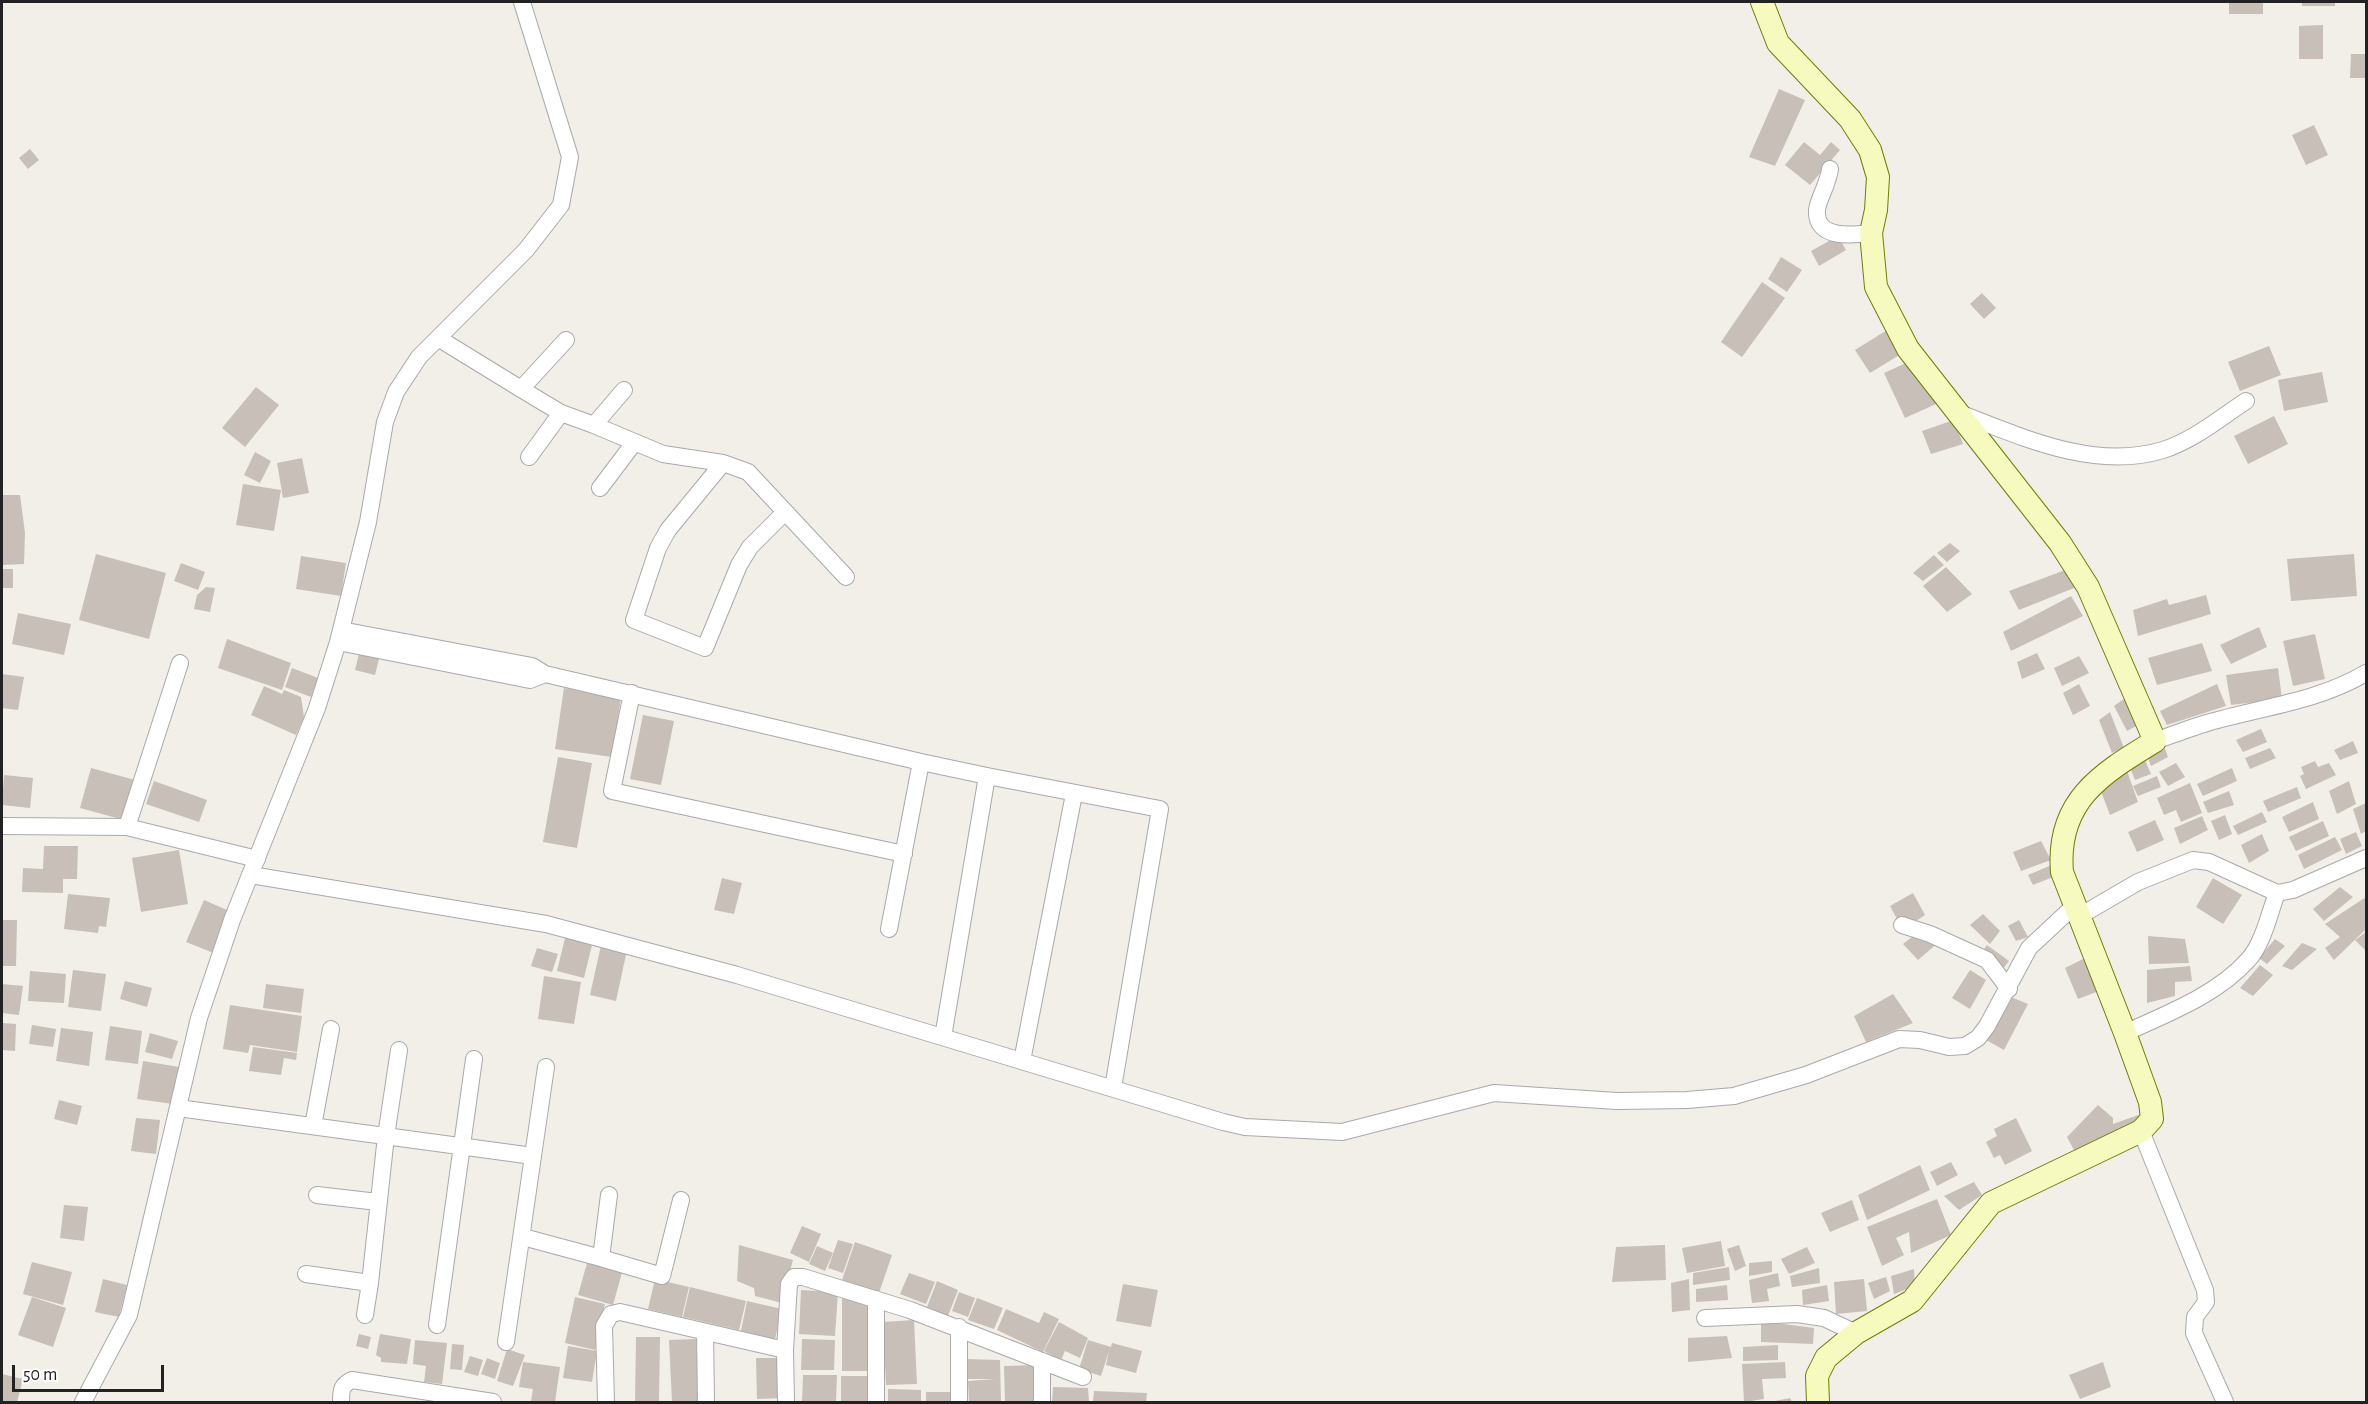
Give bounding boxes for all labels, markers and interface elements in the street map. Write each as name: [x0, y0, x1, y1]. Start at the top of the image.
scale bar: [15, 1353, 166, 1391]
text: 50 m: [23, 1366, 57, 1384]

